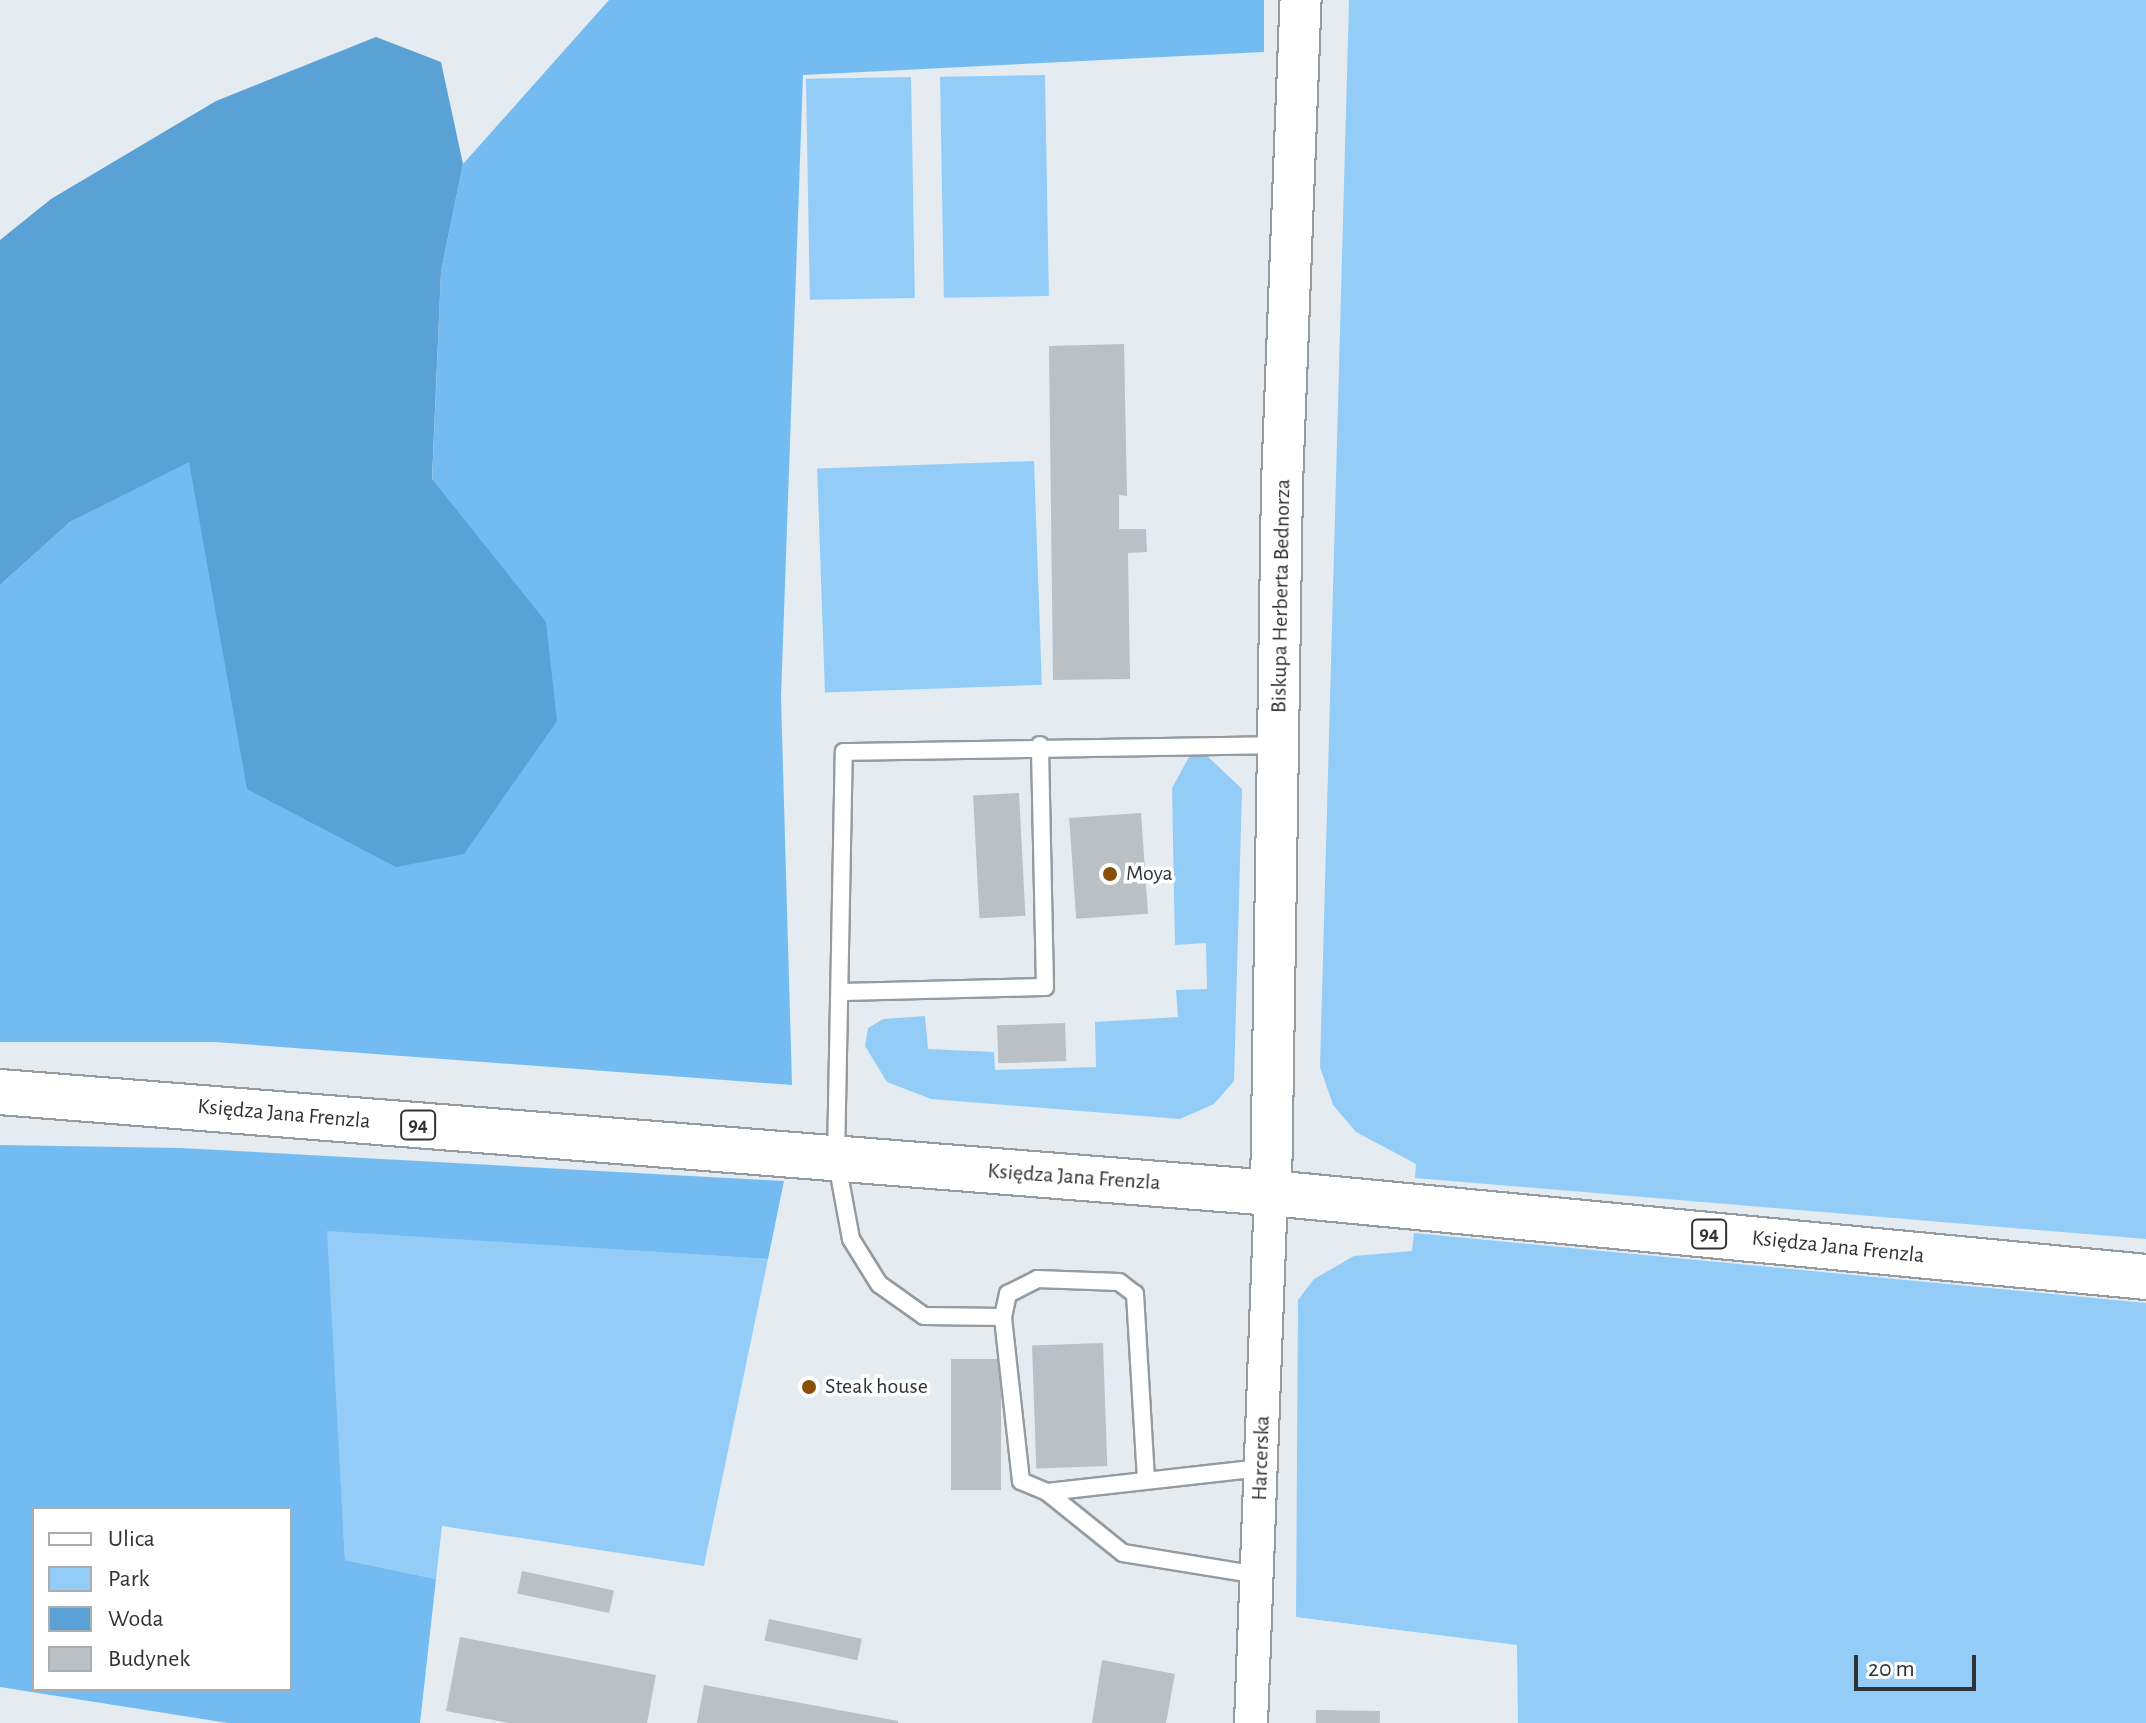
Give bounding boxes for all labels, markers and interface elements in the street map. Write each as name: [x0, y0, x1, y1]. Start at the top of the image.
street label: Biskupa Herberta Bednorza: [1266, 479, 1296, 713]
place label: Moya: [1126, 861, 1173, 887]
marker: Moya: [1101, 865, 1119, 883]
street label: Księdza Jana Frenzla: [197, 1093, 371, 1135]
road number: 94: [400, 1109, 436, 1141]
street label: Księdza Jana Frenzla: [987, 1158, 1161, 1196]
road number: 94: [1691, 1218, 1727, 1250]
street label: Księdza Jana Frenzla: [1750, 1225, 1926, 1269]
place label: Steak house: [825, 1374, 928, 1400]
marker: Steak house: [800, 1378, 818, 1396]
street label: Harcerska: [1246, 1415, 1276, 1501]
legend: [32, 1507, 292, 1691]
text: Ulica: [108, 1527, 155, 1551]
text: Park: [108, 1567, 149, 1591]
text: Woda: [108, 1607, 164, 1631]
scale bar: [1858, 1639, 1980, 1689]
text: Budynek: [108, 1647, 190, 1671]
text: 20 m: [1868, 1657, 1915, 1681]

